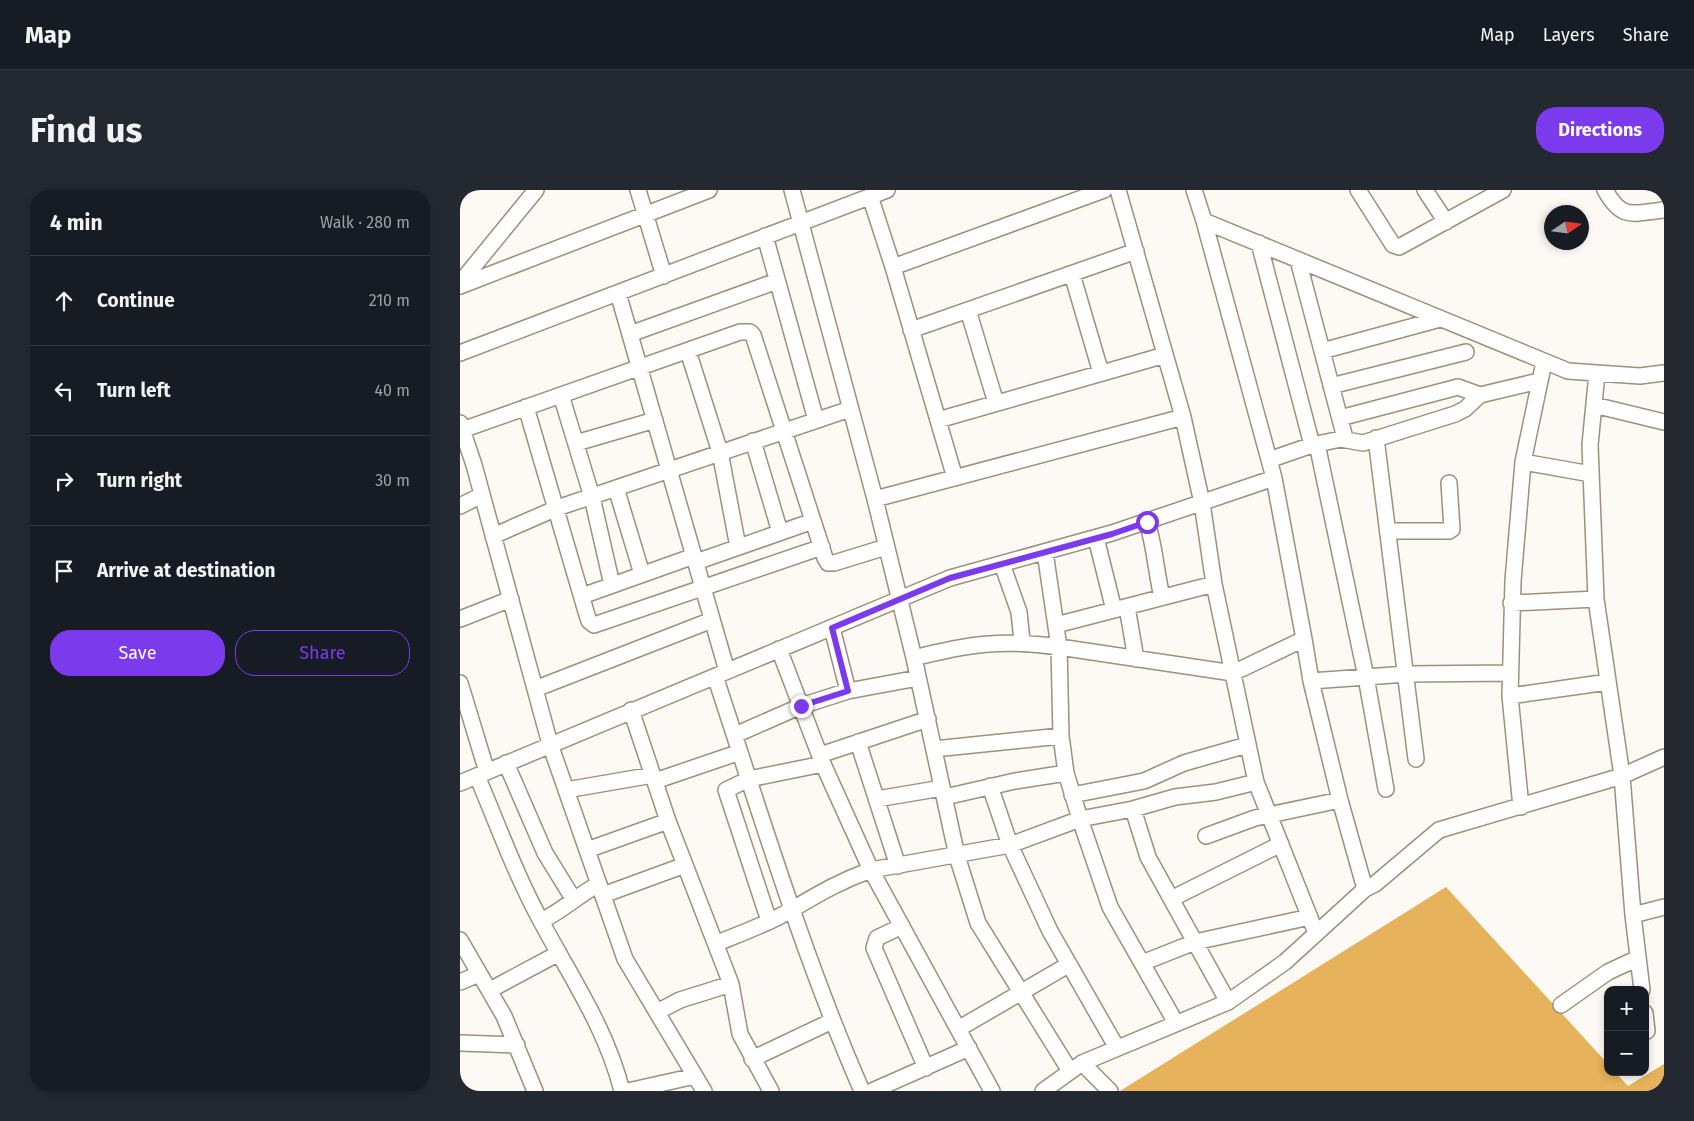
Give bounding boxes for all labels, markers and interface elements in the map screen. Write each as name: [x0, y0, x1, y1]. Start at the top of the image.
text: Map: [25, 21, 71, 49]
text: Map: [1480, 24, 1515, 46]
text: Layers: [1543, 24, 1595, 46]
text: Share: [1623, 24, 1669, 46]
button: Directions: [1536, 107, 1664, 153]
text: Find us: [30, 109, 142, 151]
north arrow: [1544, 205, 1589, 250]
text: 4 min: [50, 210, 103, 236]
text: Walk · 280 m: [320, 213, 410, 232]
icon: ahead: [50, 287, 78, 315]
text: Continue: [97, 289, 175, 312]
text: 210 m: [369, 291, 410, 310]
icon: left: [50, 377, 78, 405]
text: Turn left: [97, 379, 171, 402]
text: 40 m: [375, 381, 410, 400]
icon: right: [50, 467, 78, 495]
text: Turn right: [97, 469, 182, 492]
text: 30 m: [375, 471, 410, 490]
route start: [1136, 511, 1159, 534]
icon: arrive: [50, 557, 78, 585]
text: Arrive at destination: [97, 559, 276, 582]
button: Save: [50, 630, 225, 676]
button: Share: [235, 630, 410, 676]
route end: [790, 695, 813, 718]
map controls: [1604, 986, 1649, 1076]
button: +: [1604, 986, 1649, 1031]
button: −: [1604, 1031, 1649, 1076]

